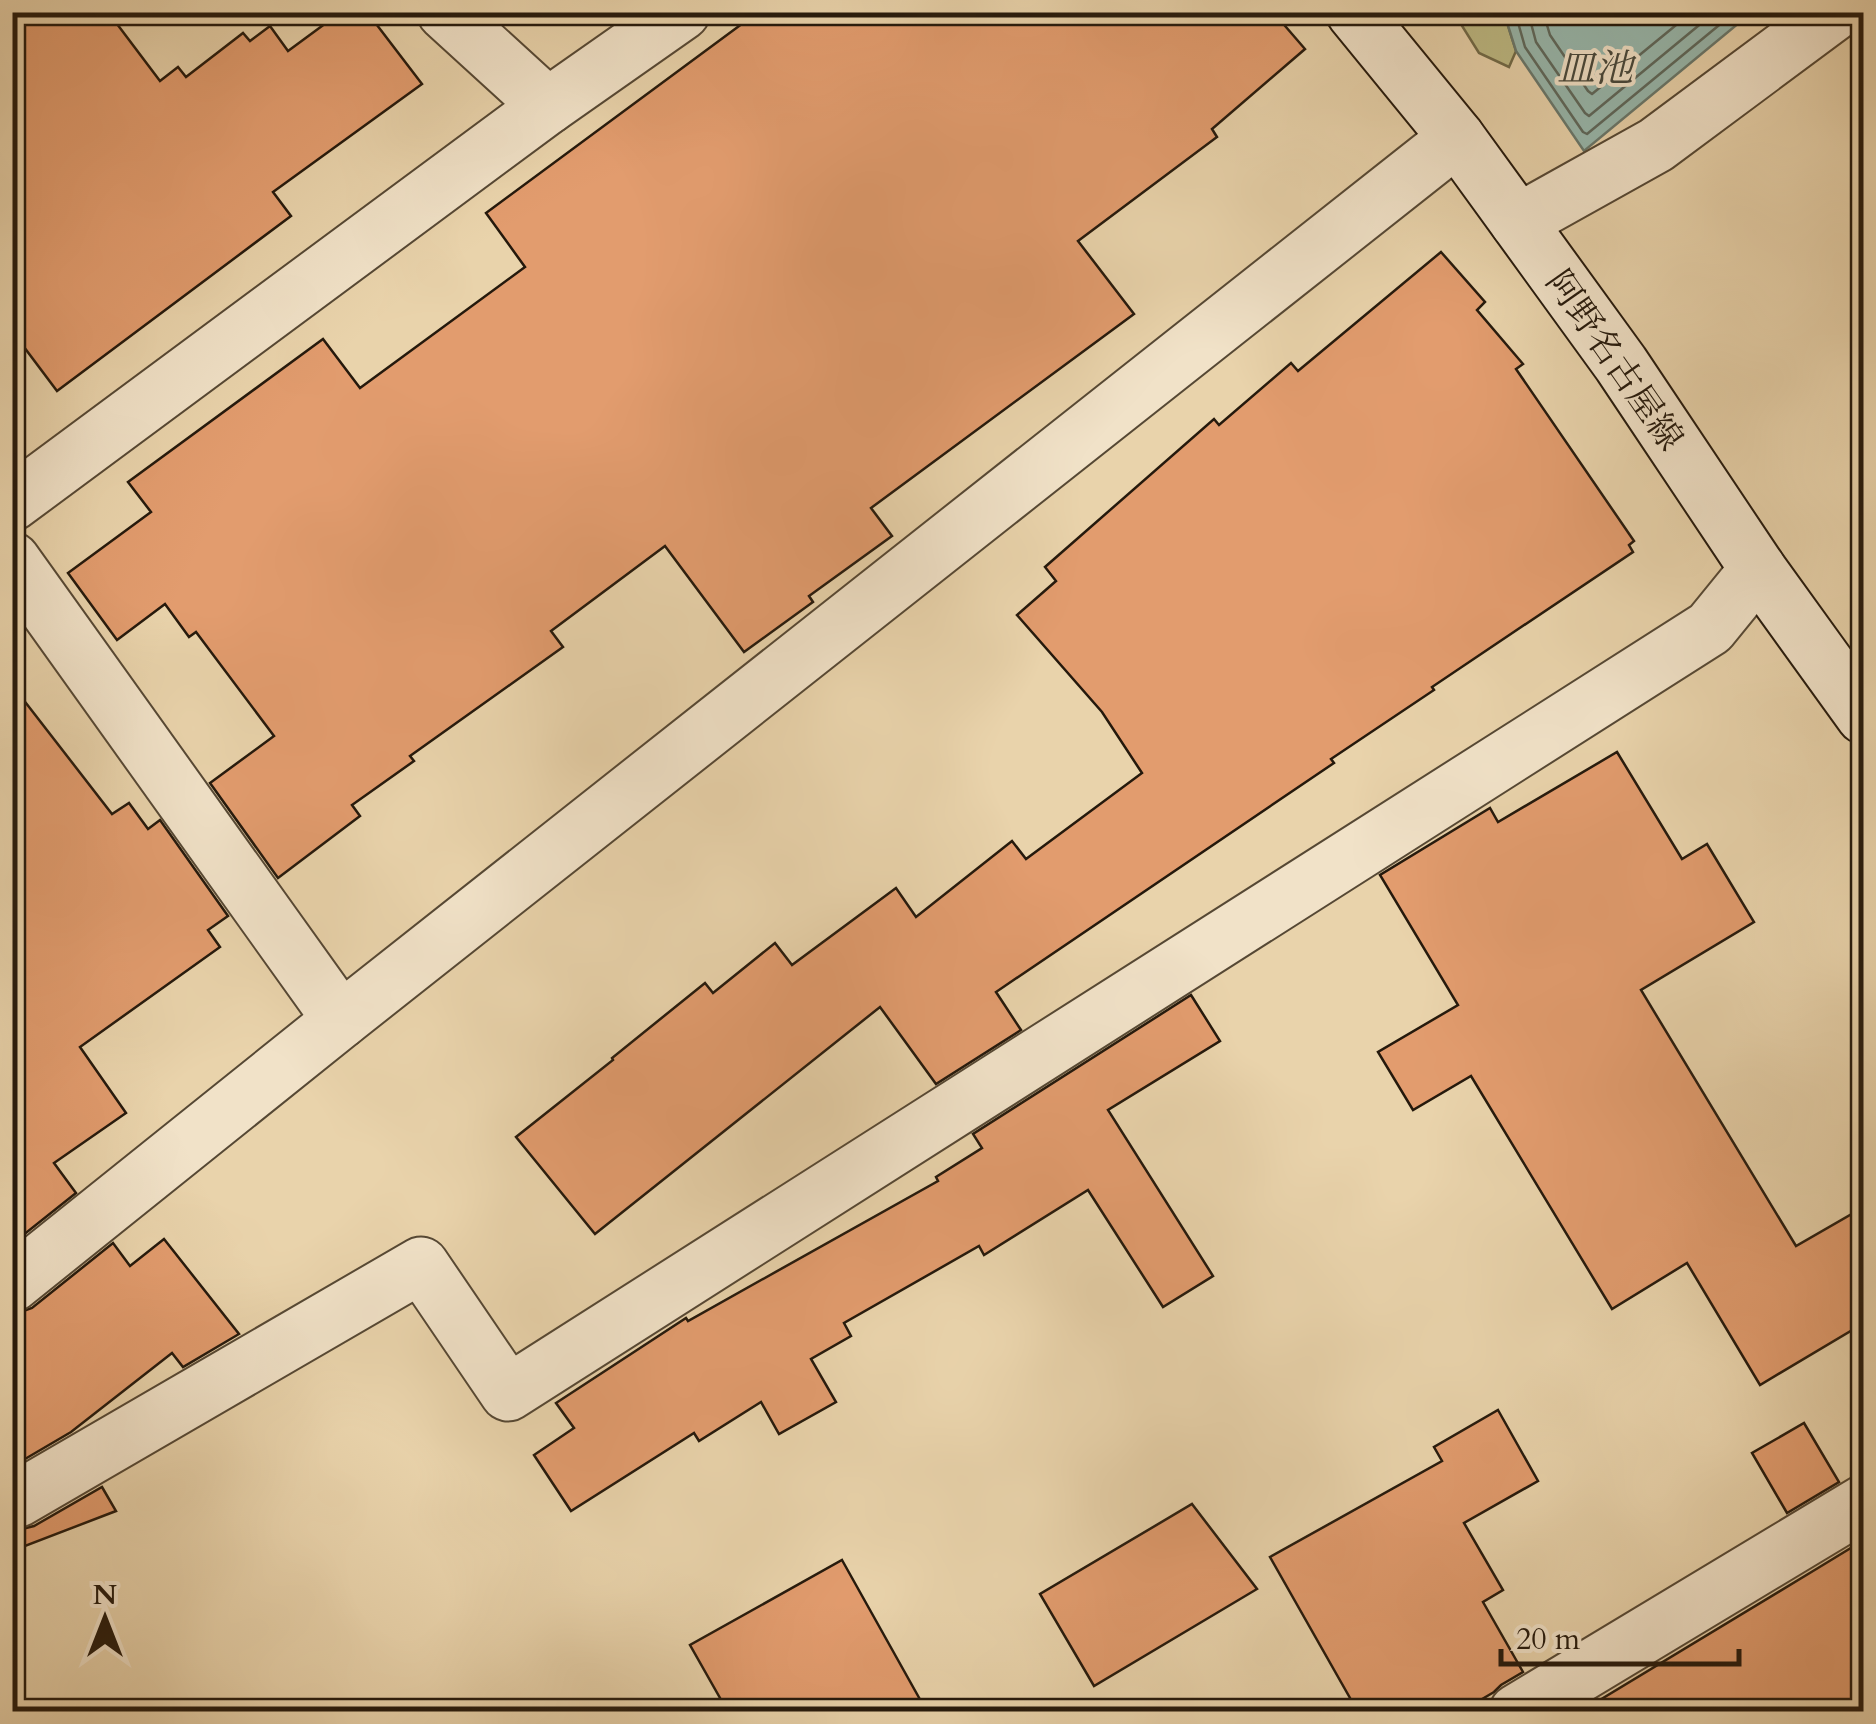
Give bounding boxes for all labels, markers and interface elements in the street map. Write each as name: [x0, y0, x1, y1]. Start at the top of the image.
water label: 皿池: [1557, 43, 1637, 95]
street label: 阿野名古屋線: [1534, 261, 1694, 460]
north arrow: [55, 1569, 155, 1669]
text: N: [93, 1576, 117, 1614]
scale bar: [1501, 1604, 1738, 1666]
text: 20 m: [1516, 1619, 1581, 1660]

